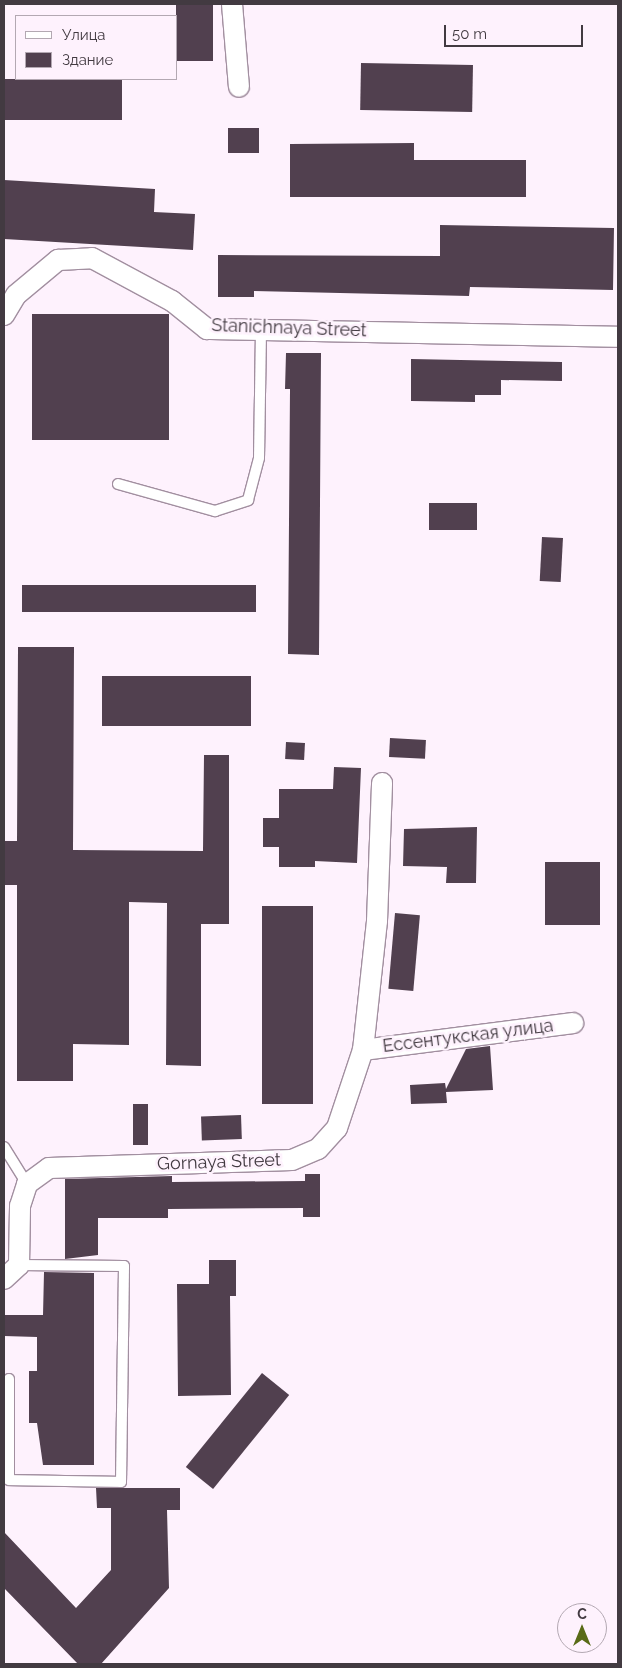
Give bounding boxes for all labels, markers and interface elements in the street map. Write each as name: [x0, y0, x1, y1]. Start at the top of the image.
legend: [15, 15, 178, 80]
scale bar: [447, 15, 586, 47]
text: 50 m: [452, 25, 487, 43]
text: Улица: [62, 26, 106, 44]
text: Здание: [62, 51, 113, 69]
street label: Stanichnaya Street: [211, 314, 367, 342]
street label: Ессентукская улица: [381, 1015, 555, 1057]
street label: Gornaya Street: [157, 1149, 281, 1175]
north arrow: [557, 1603, 607, 1653]
text: С: [577, 1606, 587, 1622]

